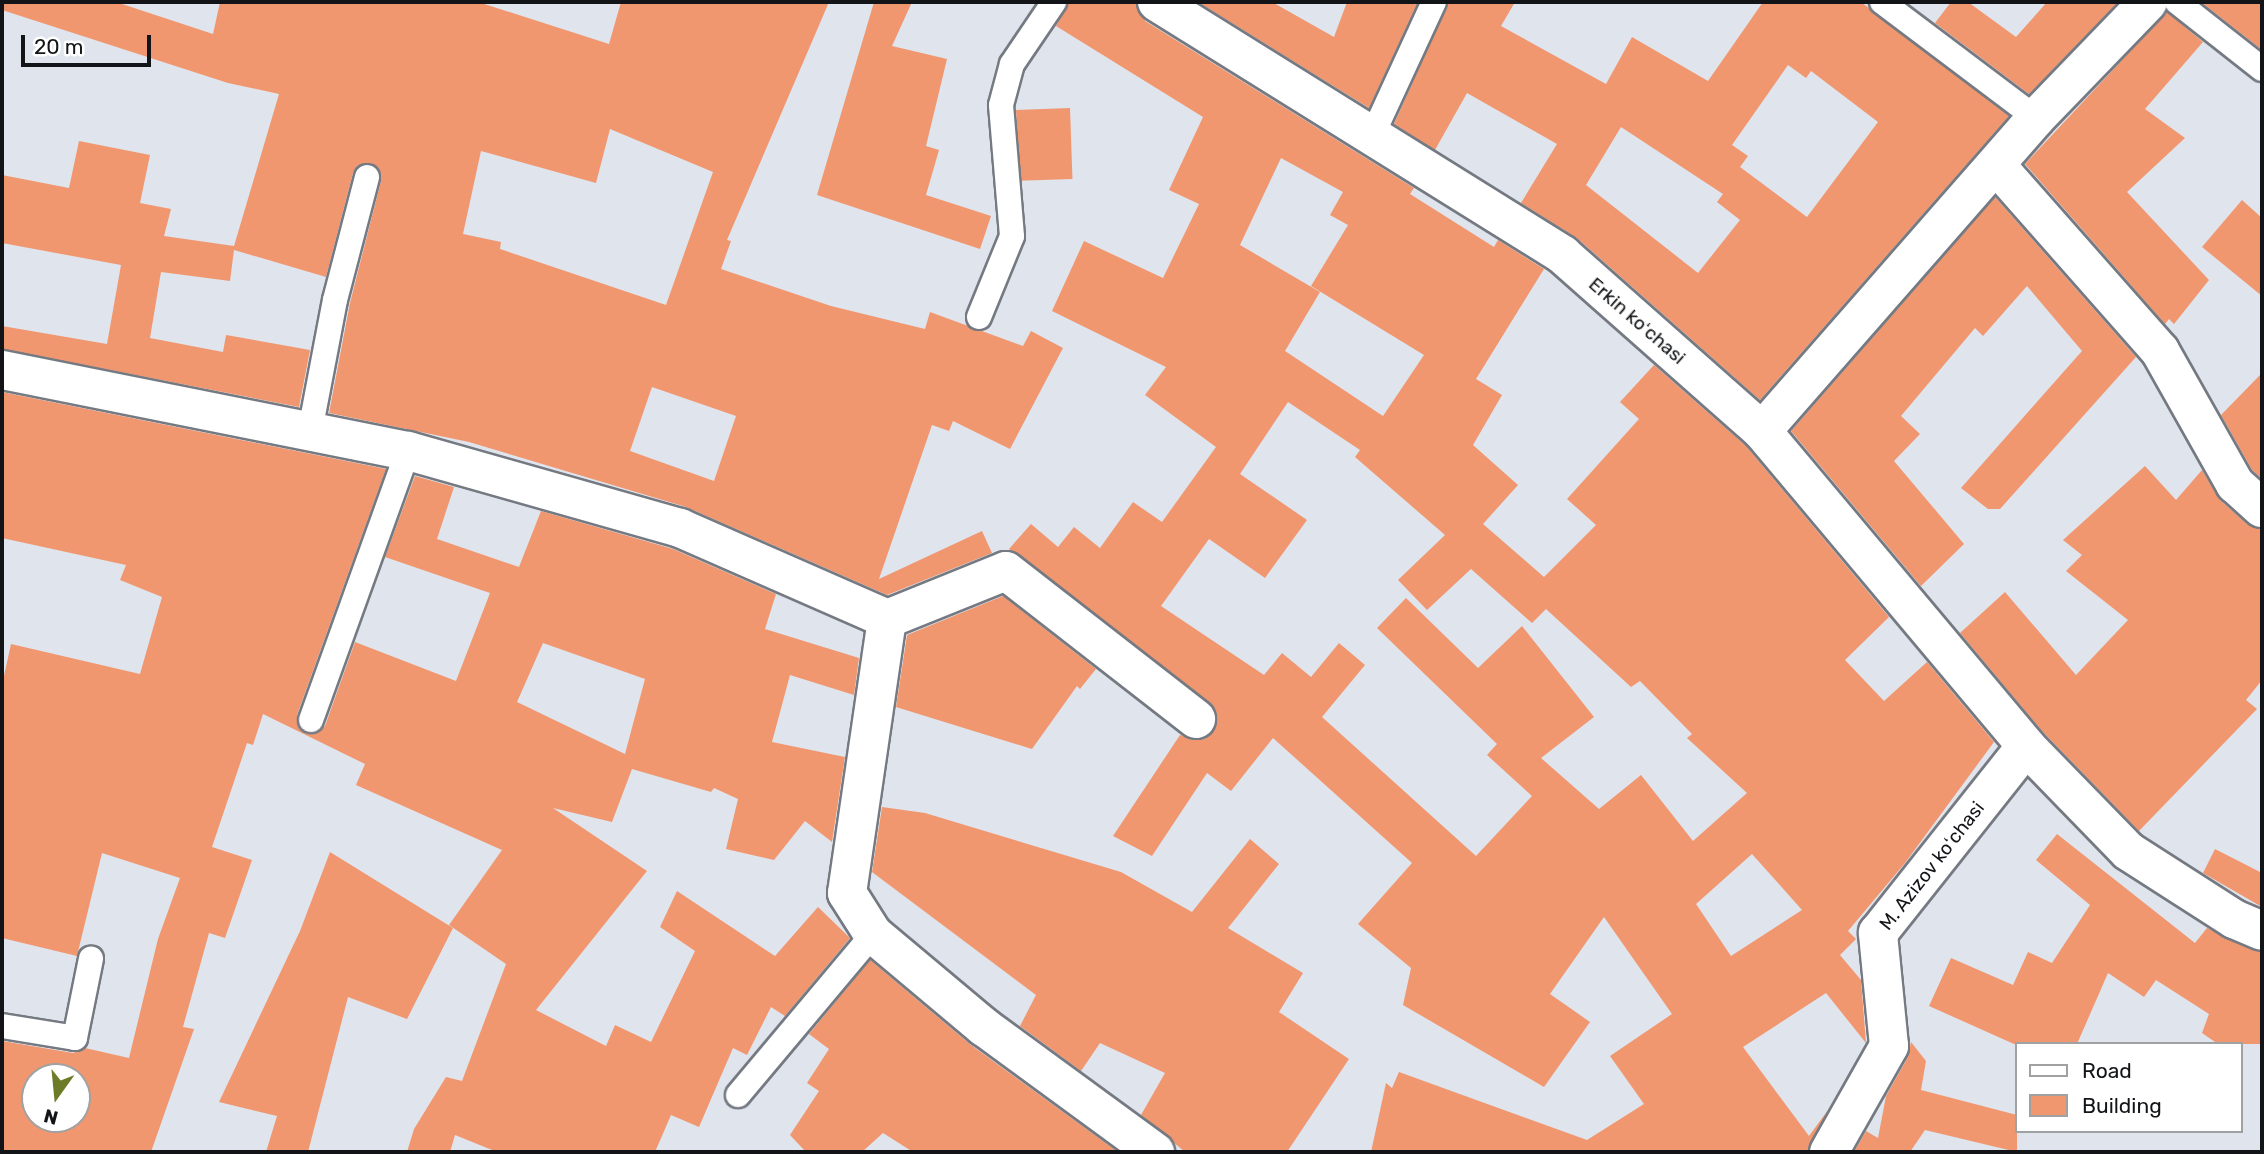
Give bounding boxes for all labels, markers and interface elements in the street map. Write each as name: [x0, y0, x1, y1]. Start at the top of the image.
scale bar: [24, 21, 154, 65]
text: 20 m: [34, 34, 83, 59]
street label: Erkin koʻchasi: [1584, 273, 1690, 369]
street label: M. Azizov koʻchasi: [1874, 797, 1990, 935]
legend: [2016, 1042, 2243, 1133]
text: Road: [2082, 1058, 2132, 1083]
north arrow: [21, 1063, 91, 1133]
text: Building: [2082, 1093, 2162, 1118]
text: N: [41, 1104, 61, 1130]

